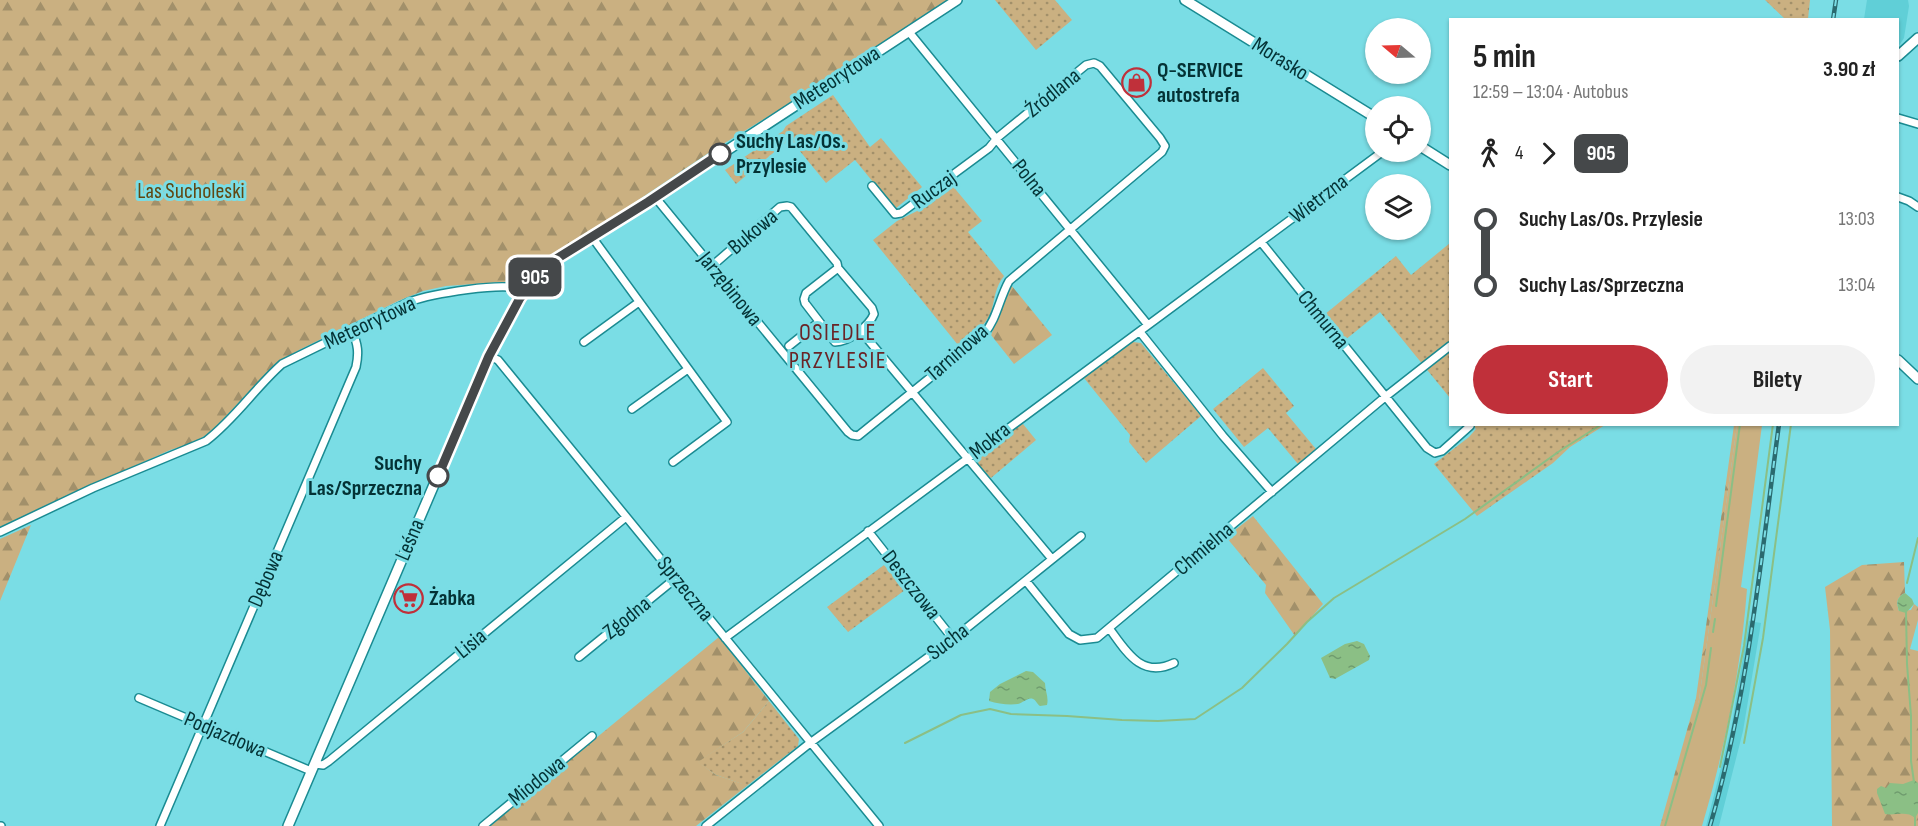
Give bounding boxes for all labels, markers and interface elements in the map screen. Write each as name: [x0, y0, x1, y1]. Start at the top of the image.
north arrow: [1365, 18, 1431, 84]
map controls: [1365, 18, 1431, 240]
street label: Morasko: [1247, 31, 1313, 87]
text: 5 min: [1473, 37, 1536, 77]
street label: Meteorytowa: [789, 40, 885, 116]
text: 3.90 zł: [1823, 56, 1875, 83]
place label: Q-SERVICE autostrefa: [1157, 57, 1243, 109]
street label: Źródlana: [1020, 62, 1086, 124]
shop icon: Q-SERVICE autostrefa: [1120, 67, 1152, 99]
text: 12:59 – 13:04 · Autobus: [1473, 80, 1628, 104]
button: locate: [1365, 96, 1431, 162]
place label: Suchy Las/Os. Przylesie: [736, 128, 846, 180]
icon: walk: [1473, 137, 1506, 170]
icon: forward: [1532, 137, 1565, 170]
text: 4: [1515, 141, 1523, 165]
text: 905: [1586, 141, 1616, 166]
marker: Suchy Las/Os. Przylesie: [709, 143, 731, 165]
street label: Polna: [1006, 154, 1052, 202]
street label: Ruczaj: [907, 165, 962, 215]
street label: Wietrzna: [1285, 168, 1353, 230]
button: layers: [1365, 174, 1431, 240]
park label: Las Sucholeski: [137, 178, 245, 205]
street label: Bukowa: [723, 203, 783, 261]
text: Suchy Las/Os. Przylesie: [1519, 206, 1703, 233]
text: 13:03: [1839, 207, 1875, 231]
street label: Jarzębinowa: [691, 246, 768, 332]
line badge: 905: [500, 258, 570, 296]
text: 905: [520, 265, 550, 290]
text: Suchy Las/Sprzeczna: [1519, 272, 1684, 299]
text: 13:04: [1839, 273, 1875, 297]
street label: Chmurna: [1291, 285, 1355, 355]
street label: Meteorytowa: [320, 290, 420, 356]
district label: OSIEDLE PRZYLESIE: [789, 318, 887, 375]
street label: Tarninowa: [920, 318, 994, 388]
button: Start: [1473, 345, 1668, 414]
button: Bilety: [1680, 345, 1875, 414]
street label: Mokra: [964, 416, 1016, 466]
place label: Suchy Las/Sprzeczna: [308, 450, 422, 502]
marker: Suchy Las/Sprzeczna: [427, 465, 449, 487]
street label: Leśna: [389, 515, 431, 565]
street label: Chmielna: [1169, 516, 1239, 582]
street label: Deszczowa: [876, 545, 946, 625]
street label: Dębowa: [242, 547, 290, 611]
street label: Sprzeczna: [651, 551, 719, 627]
supermarket icon: Żabka: [392, 582, 424, 614]
place label: Żabka: [429, 585, 475, 612]
street label: Zgodna: [598, 591, 656, 645]
street label: Sucha: [922, 618, 974, 666]
street label: Lisia: [450, 623, 492, 665]
street label: Podjazdowa: [180, 706, 270, 764]
street label: Miodowa: [503, 750, 571, 812]

